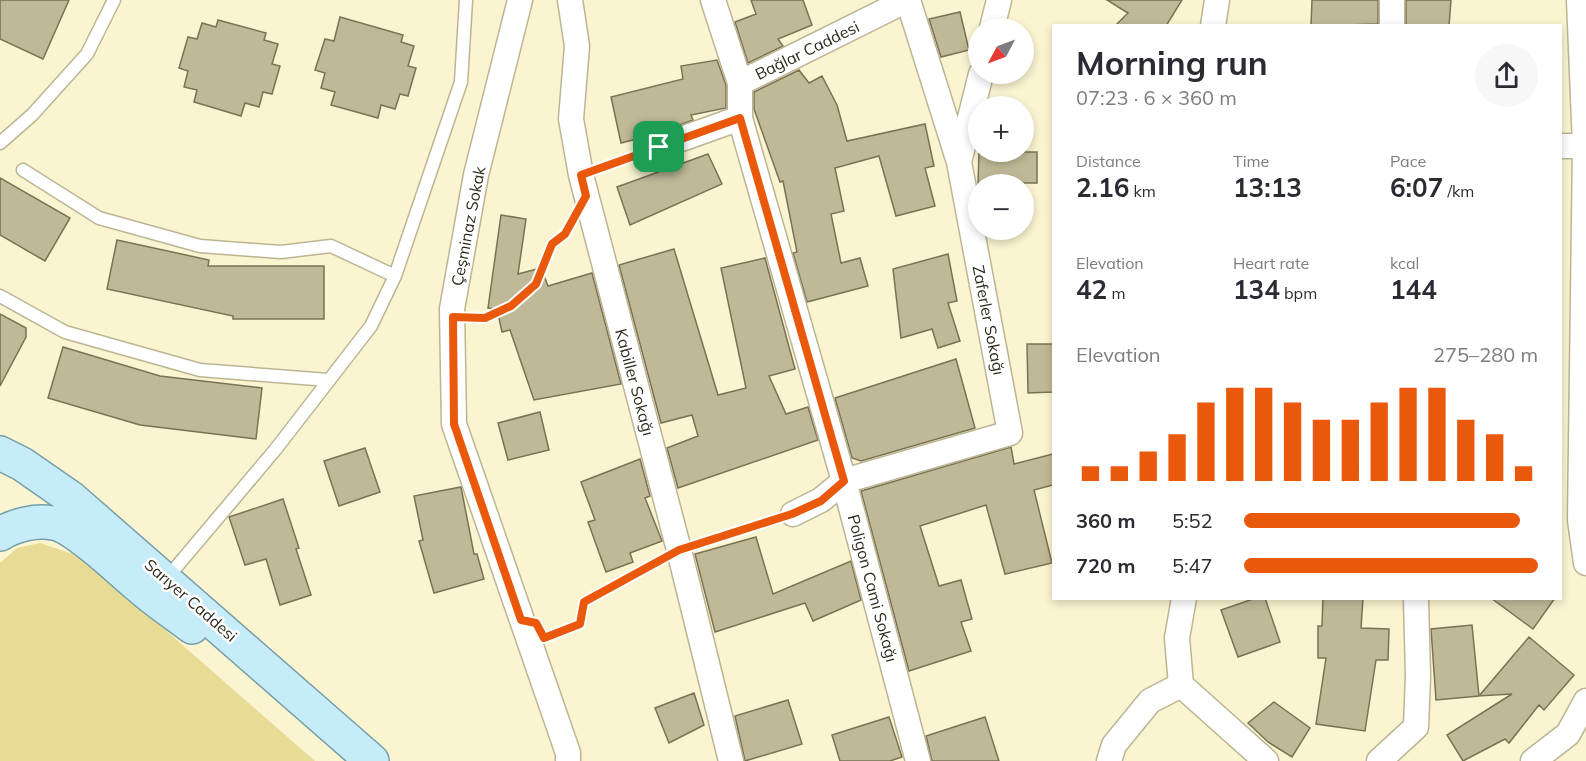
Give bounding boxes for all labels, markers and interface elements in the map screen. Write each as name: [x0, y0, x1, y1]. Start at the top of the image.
street label: Bağlar Caddesi: [752, 16, 862, 84]
north arrow: [968, 18, 1034, 84]
map controls: [968, 18, 1034, 240]
text: Morning run: [1076, 42, 1268, 83]
button: share: [1475, 44, 1538, 107]
text: 07:23 · 6 × 360 m: [1076, 85, 1237, 110]
button: +: [968, 96, 1034, 162]
pin: [633, 121, 684, 172]
icon: arrive: [642, 130, 675, 163]
text: Distance: [1076, 151, 1141, 171]
text: Time: [1233, 151, 1269, 171]
text: Pace: [1390, 151, 1426, 171]
street label: Çeşminaz Sokak: [447, 164, 490, 288]
text: 2.16: [1076, 171, 1129, 204]
text: 13:13: [1233, 171, 1302, 204]
text: 6:07: [1390, 171, 1443, 204]
button: −: [968, 174, 1034, 240]
text: km: [1129, 181, 1156, 201]
text: /km: [1443, 181, 1474, 201]
text: Elevation: [1076, 253, 1144, 273]
text: Heart rate: [1233, 253, 1309, 273]
text: kcal: [1390, 253, 1419, 273]
street label: Zaferler Sokağı: [969, 263, 1009, 377]
text: 42: [1076, 273, 1107, 306]
text: 134: [1233, 273, 1280, 306]
text: 144: [1390, 273, 1437, 306]
text: m: [1107, 283, 1125, 303]
text: bpm: [1280, 283, 1317, 303]
street label: Kabiller Sokağı: [611, 326, 659, 438]
text: Elevation: [1076, 342, 1161, 367]
text: 275–280 m: [1433, 342, 1538, 367]
text: 360 m: [1076, 508, 1135, 533]
text: 5:52: [1172, 508, 1213, 533]
street label: Poligon Cami Sokağı: [844, 512, 902, 664]
text: 720 m: [1076, 553, 1135, 578]
text: 5:47: [1172, 553, 1213, 578]
street label: Sarıyer Caddesi: [141, 554, 241, 646]

